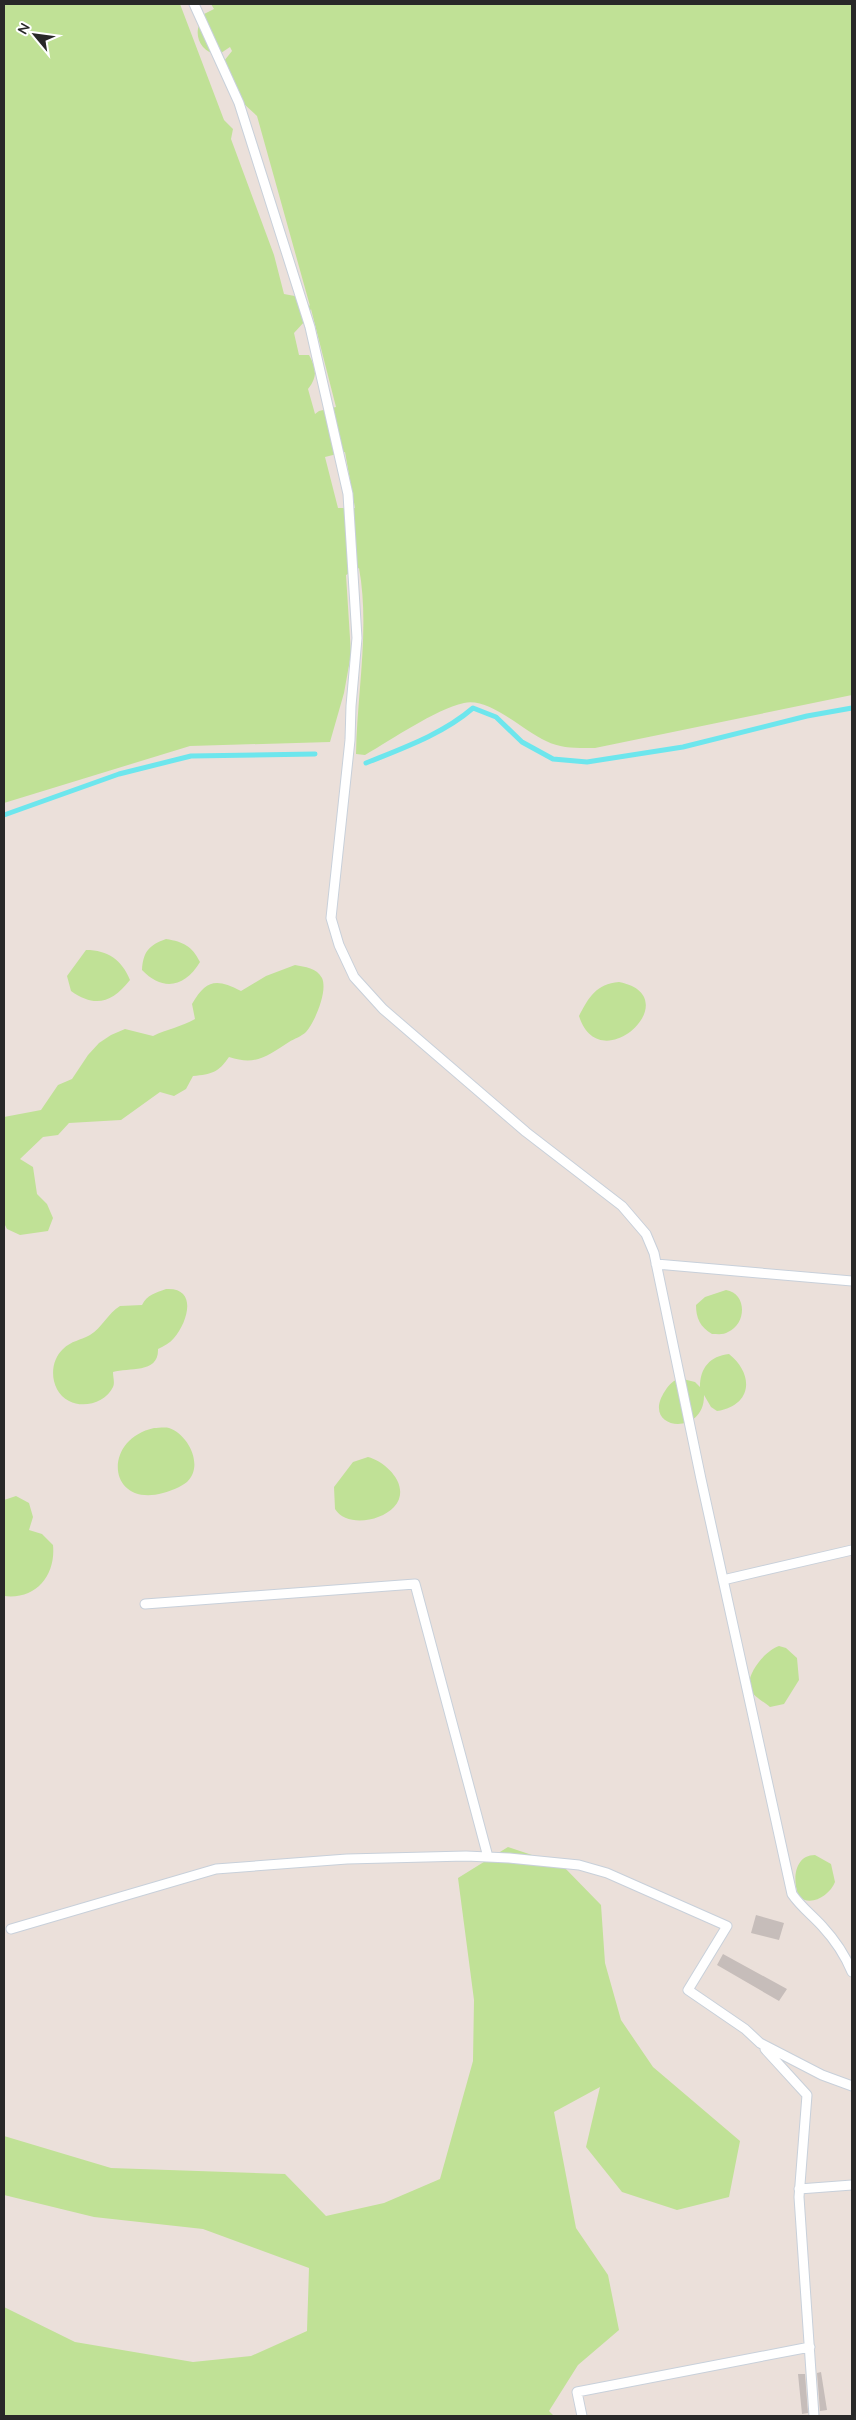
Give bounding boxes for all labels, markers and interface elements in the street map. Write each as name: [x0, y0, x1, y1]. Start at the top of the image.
north arrow: [10, 10, 60, 60]
text: N: [13, 20, 34, 38]

